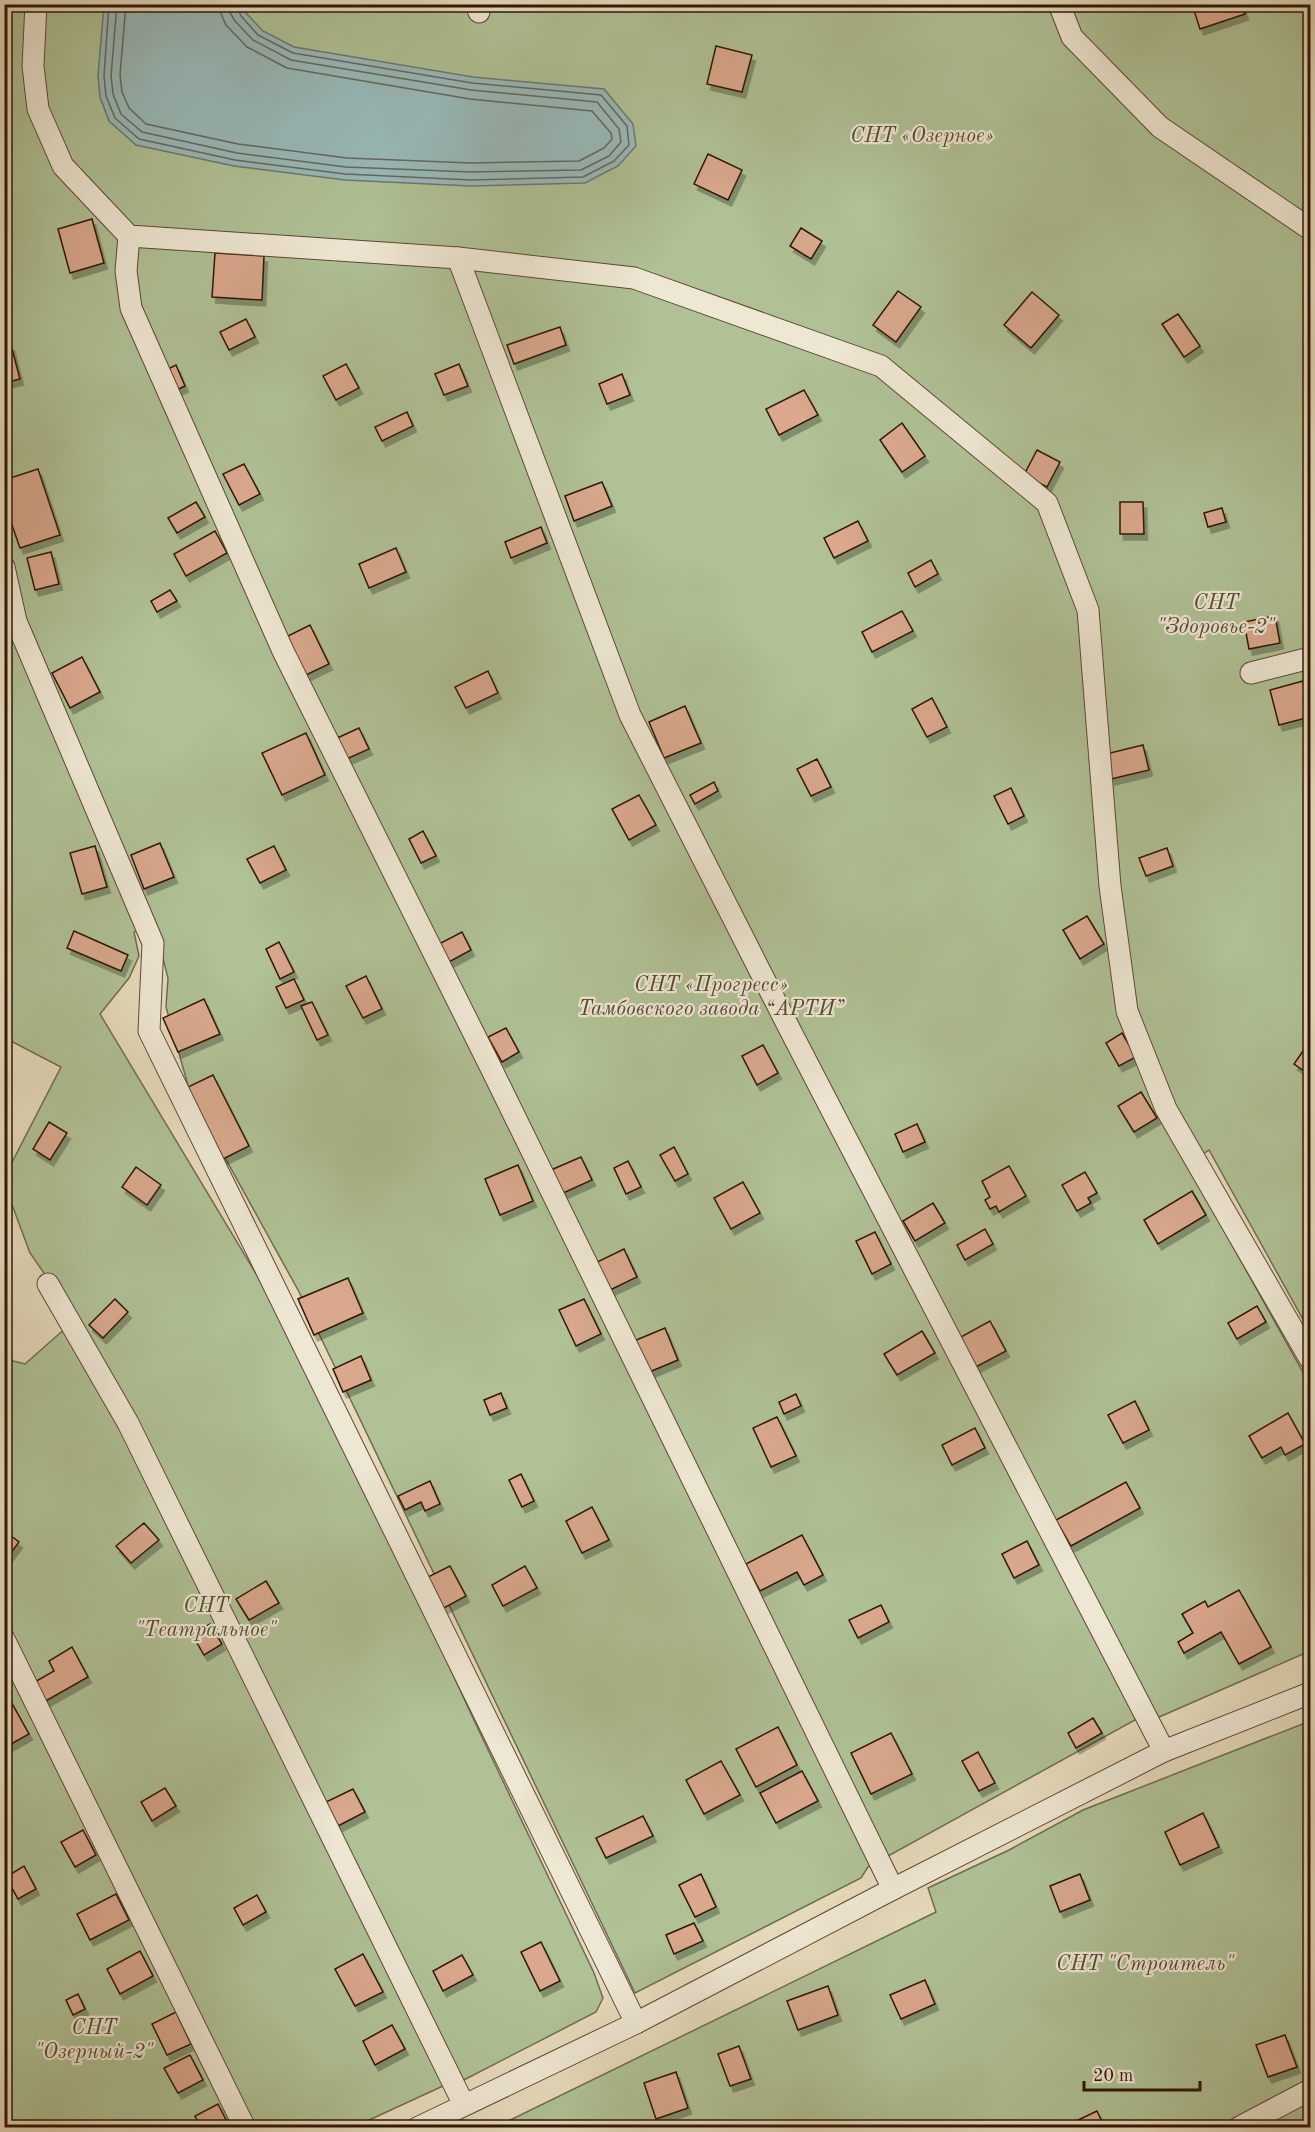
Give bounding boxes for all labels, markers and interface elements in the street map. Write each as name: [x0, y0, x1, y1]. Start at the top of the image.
park label: СНТ «Озерное»: [850, 126, 994, 147]
park label: СНТ "Здоровье-2": [1157, 593, 1276, 638]
park label: СНТ «Прогресс» Тамбовского завода “АРТИ”: [578, 975, 845, 1020]
park label: СНТ "Театральное": [135, 1596, 277, 1641]
park label: СНТ "Строитель": [1056, 1954, 1235, 1975]
park label: СНТ "Озерный-2": [35, 2018, 154, 2063]
scale bar: [1084, 2054, 1200, 2092]
text: 20 m: [1093, 2067, 1133, 2085]

